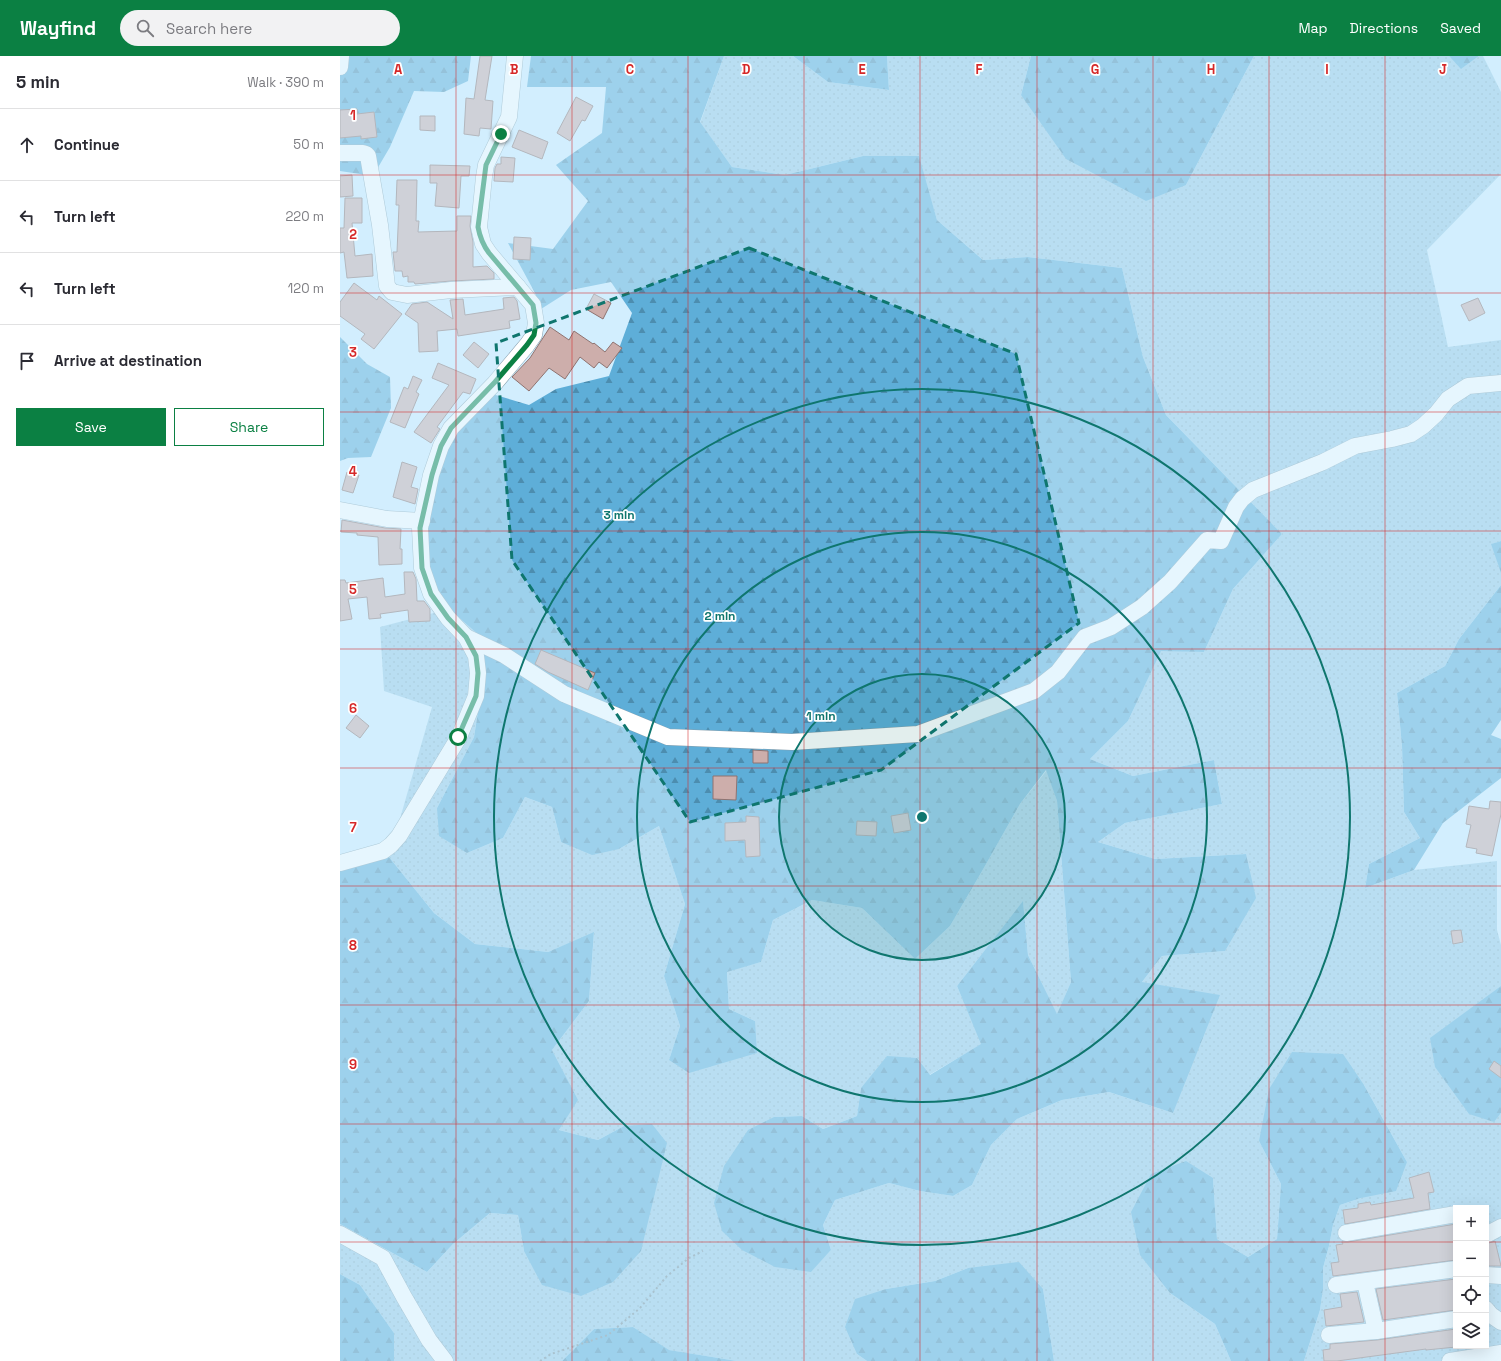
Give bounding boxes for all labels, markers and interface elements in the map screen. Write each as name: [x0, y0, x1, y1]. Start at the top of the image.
search box: [120, 10, 400, 46]
text: Wayfind: [20, 16, 96, 41]
icon: search: [134, 17, 156, 39]
text: Search here: [166, 19, 252, 38]
text: Map: [1298, 19, 1328, 37]
text: Directions: [1350, 19, 1418, 37]
text: Saved: [1440, 19, 1481, 37]
text: A: [394, 61, 403, 78]
text: B: [510, 61, 519, 78]
text: C: [626, 61, 634, 78]
text: D: [742, 61, 751, 78]
text: E: [858, 61, 866, 78]
text: F: [976, 61, 983, 78]
text: G: [1091, 61, 1099, 78]
text: H: [1207, 61, 1215, 78]
text: I: [1325, 61, 1329, 78]
text: J: [1439, 61, 1447, 78]
text: 5 min: [16, 71, 60, 93]
text: Walk · 390 m: [247, 74, 324, 91]
text: 1: [350, 107, 356, 124]
route end: [492, 125, 510, 143]
icon: ahead: [16, 134, 38, 156]
text: Continue: [54, 135, 120, 154]
text: 50 m: [293, 136, 324, 153]
icon: left: [16, 206, 38, 228]
text: Turn left: [54, 207, 116, 226]
text: 220 m: [285, 208, 324, 225]
text: 2: [349, 226, 357, 243]
icon: left: [16, 278, 38, 300]
text: Turn left: [54, 279, 116, 298]
text: 120 m: [288, 280, 324, 297]
text: 3: [349, 344, 357, 361]
icon: arrive: [16, 350, 38, 372]
text: Arrive at destination: [54, 351, 202, 370]
button: Save: [16, 408, 166, 446]
button: Share: [174, 408, 324, 446]
text: 4: [349, 463, 357, 480]
text: 3 min: [603, 507, 635, 523]
text: 5: [349, 581, 357, 598]
text: 2 min: [704, 608, 736, 624]
text: 6: [349, 700, 357, 717]
text: 1 min: [806, 708, 836, 724]
route start: [449, 728, 467, 746]
centre of rings: [915, 810, 929, 824]
text: 7: [349, 819, 357, 836]
text: 8: [349, 937, 357, 954]
text: 9: [349, 1056, 357, 1073]
map controls: [1453, 1205, 1489, 1349]
button: +: [1453, 1205, 1489, 1241]
button: −: [1453, 1241, 1489, 1277]
button: locate: [1453, 1277, 1489, 1313]
button: layers: [1453, 1313, 1489, 1349]

